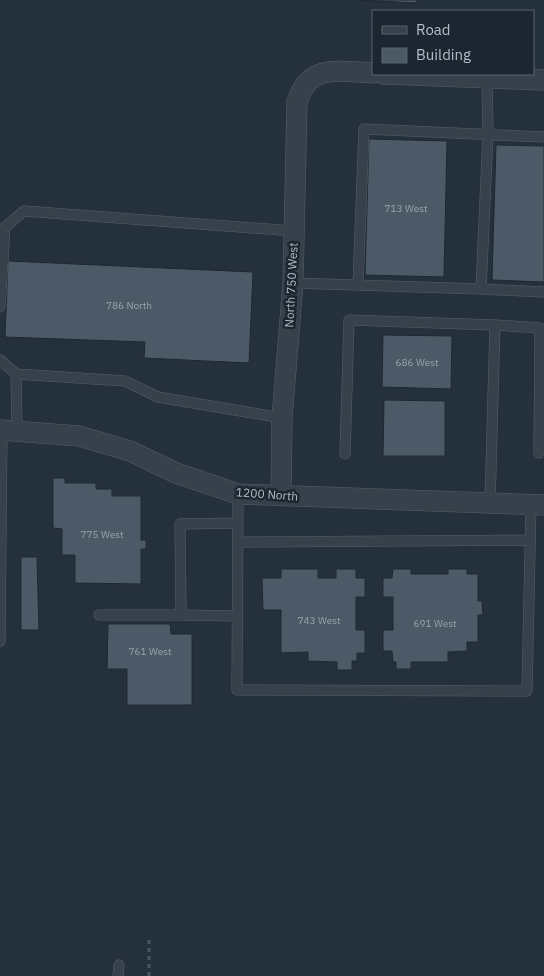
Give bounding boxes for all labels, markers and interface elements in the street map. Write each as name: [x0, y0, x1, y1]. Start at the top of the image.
legend: [372, 10, 534, 75]
text: Road: [416, 20, 451, 39]
text: Building: [416, 45, 471, 64]
house number: 713 West: [385, 202, 428, 215]
street label: North 750 West: [281, 242, 301, 328]
house number: 786 North: [106, 299, 152, 312]
house number: 686 West: [396, 356, 439, 369]
street label: 1200 North: [235, 484, 299, 504]
house number: 775 West: [81, 528, 124, 541]
house number: 743 West: [298, 614, 341, 627]
house number: 691 West: [414, 617, 457, 630]
house number: 761 West: [129, 645, 172, 658]

